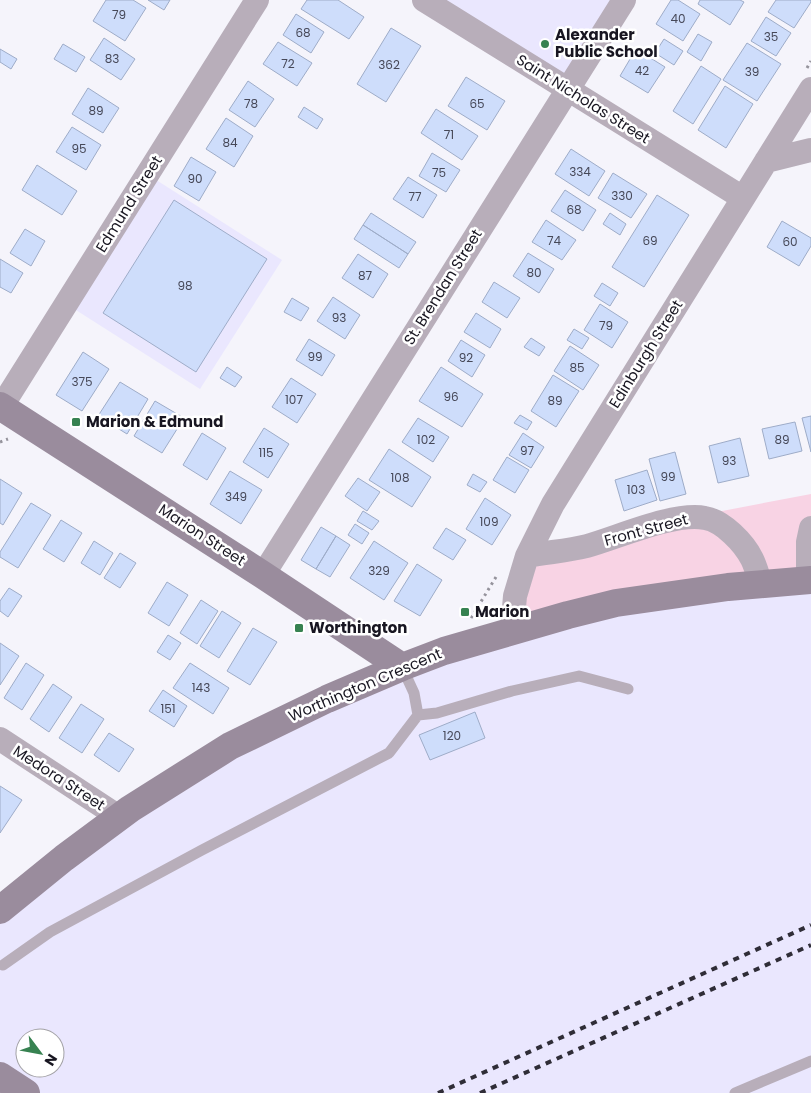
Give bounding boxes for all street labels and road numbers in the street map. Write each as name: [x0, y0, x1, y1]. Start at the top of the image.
street label: Saint Nicholas Street: [512, 49, 654, 148]
street label: Edmund Street: [90, 151, 167, 256]
street label: St. Brendan Street: [398, 225, 487, 349]
street label: Edinburgh Street: [604, 296, 687, 412]
street label: Marion Street: [155, 499, 250, 570]
street label: Front Street: [602, 508, 690, 551]
street label: Worthington Crescent: [285, 643, 445, 726]
street label: Medora Street: [9, 740, 109, 815]

